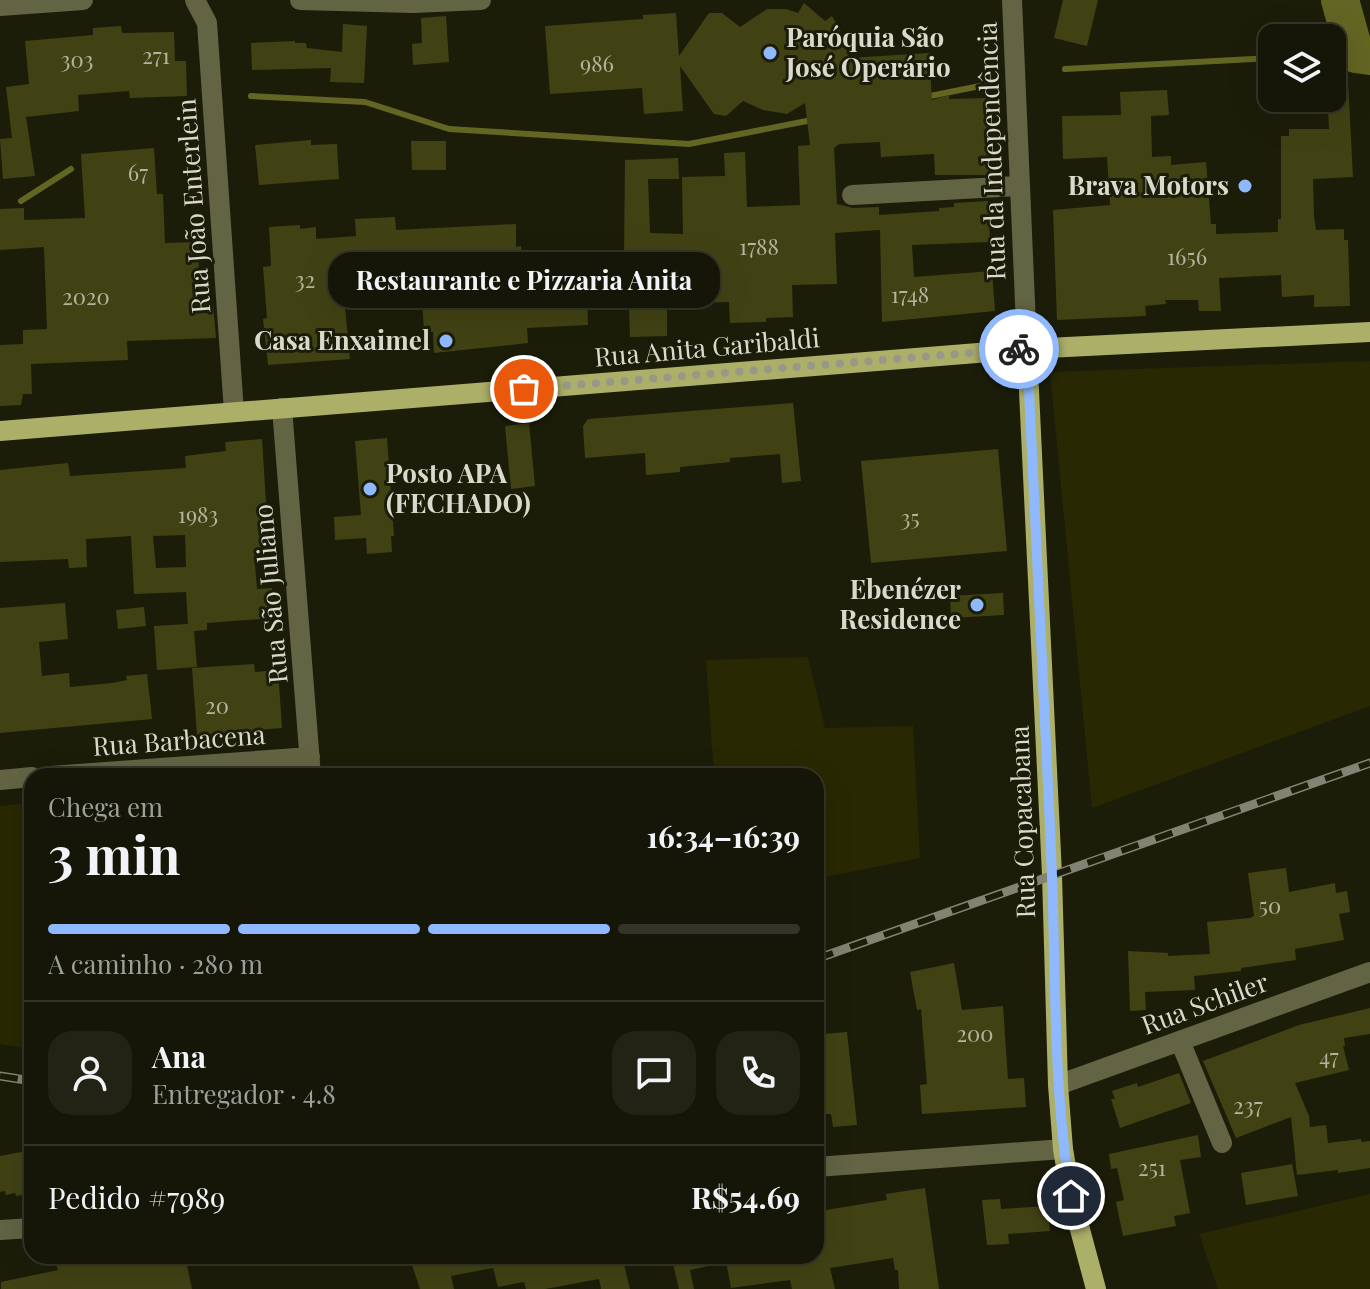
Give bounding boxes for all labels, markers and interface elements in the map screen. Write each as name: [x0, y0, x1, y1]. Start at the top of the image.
place label: Paróquia São José Operário: [785, 19, 951, 84]
street label: Rua da Independência: [968, 21, 1013, 281]
map controls: [1258, 24, 1346, 112]
button: layers: [1258, 24, 1346, 112]
house number: 271: [142, 40, 170, 70]
house number: 303: [60, 44, 94, 74]
marker: Paróquia São José Operário: [761, 44, 779, 62]
house number: 986: [580, 48, 614, 78]
street label: Rua João Enterlein: [168, 97, 217, 315]
house number: 67: [128, 157, 148, 187]
place label: Brava Motors: [1068, 167, 1229, 202]
marker: Brava Motors: [1236, 177, 1254, 195]
house number: 1788: [739, 231, 779, 261]
house number: 1656: [1167, 241, 1207, 271]
callout: Restaurante e Pizzaria Anita: [328, 253, 720, 309]
text: Restaurante e Pizzaria Anita: [356, 262, 692, 297]
house number: 32: [295, 264, 315, 294]
house number: 1748: [891, 279, 929, 309]
house number: 2020: [62, 281, 110, 311]
courier: [979, 309, 1059, 389]
street label: Rua Anita Garibaldi: [593, 319, 821, 374]
place label: Casa Enxaimel: [254, 322, 430, 357]
icon: bike: [997, 327, 1041, 371]
marker: Casa Enxaimel: [437, 332, 455, 350]
pin: [490, 355, 558, 423]
icon: bag: [502, 367, 546, 411]
place label: Posto APA (FECHADO): [386, 455, 531, 520]
marker: Posto APA (FECHADO): [361, 480, 379, 498]
house number: 1983: [178, 499, 218, 529]
house number: 35: [900, 502, 920, 532]
street label: Rua São Juliano: [244, 503, 295, 685]
place label: Ebenézer Residence: [839, 571, 961, 636]
marker: Ebenézer Residence: [968, 596, 986, 614]
house number: 20: [205, 690, 229, 720]
street label: Rua Barbacena: [91, 716, 267, 763]
street label: Rua Copacabana: [1001, 725, 1042, 919]
text: Chega em: [48, 789, 163, 824]
text: 16:34–16:39: [646, 816, 800, 856]
text: 3 min: [48, 819, 181, 888]
house number: 50: [1259, 890, 1281, 920]
text: A caminho · 280 m: [48, 946, 263, 981]
street label: Rua Schiler: [1136, 963, 1273, 1042]
house number: 200: [957, 1018, 993, 1048]
button: person: [48, 1031, 132, 1115]
button: chat: [612, 1031, 696, 1115]
button: phone: [716, 1031, 800, 1115]
text: Ana: [152, 1036, 206, 1076]
house number: 47: [1319, 1041, 1339, 1071]
text: Entregador · 4.8: [152, 1076, 336, 1111]
house number: 237: [1233, 1090, 1263, 1120]
house number: 251: [1138, 1152, 1166, 1182]
pin: [1037, 1162, 1105, 1230]
icon: home: [1049, 1174, 1093, 1218]
text: Pedido #7989: [48, 1177, 225, 1217]
text: R$54.69: [691, 1177, 800, 1217]

